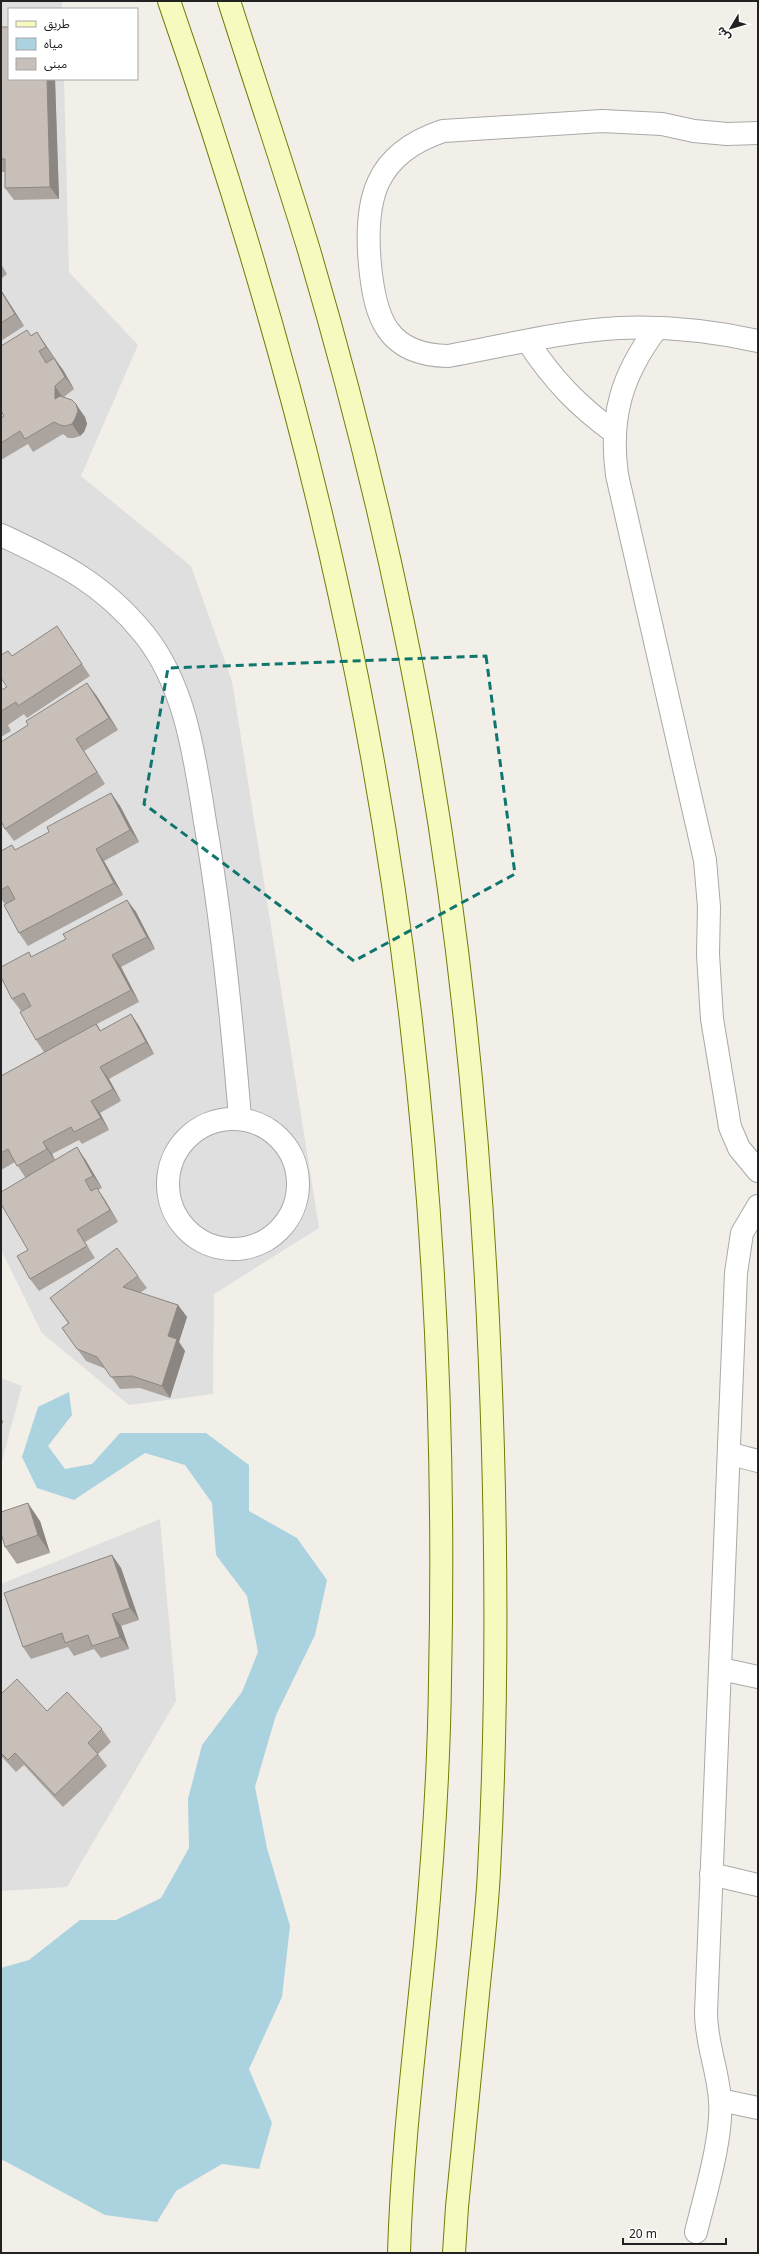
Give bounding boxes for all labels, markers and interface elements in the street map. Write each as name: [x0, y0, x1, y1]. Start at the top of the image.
legend: [8, 8, 138, 80]
north arrow: [711, 8, 751, 48]
text: طريق: [44, 15, 70, 32]
text: ش: [712, 24, 733, 45]
text: مياه: [44, 35, 63, 52]
text: مبنى: [44, 55, 67, 72]
scale bar: [623, 2220, 726, 2246]
text: 20 m: [629, 2225, 657, 2242]

